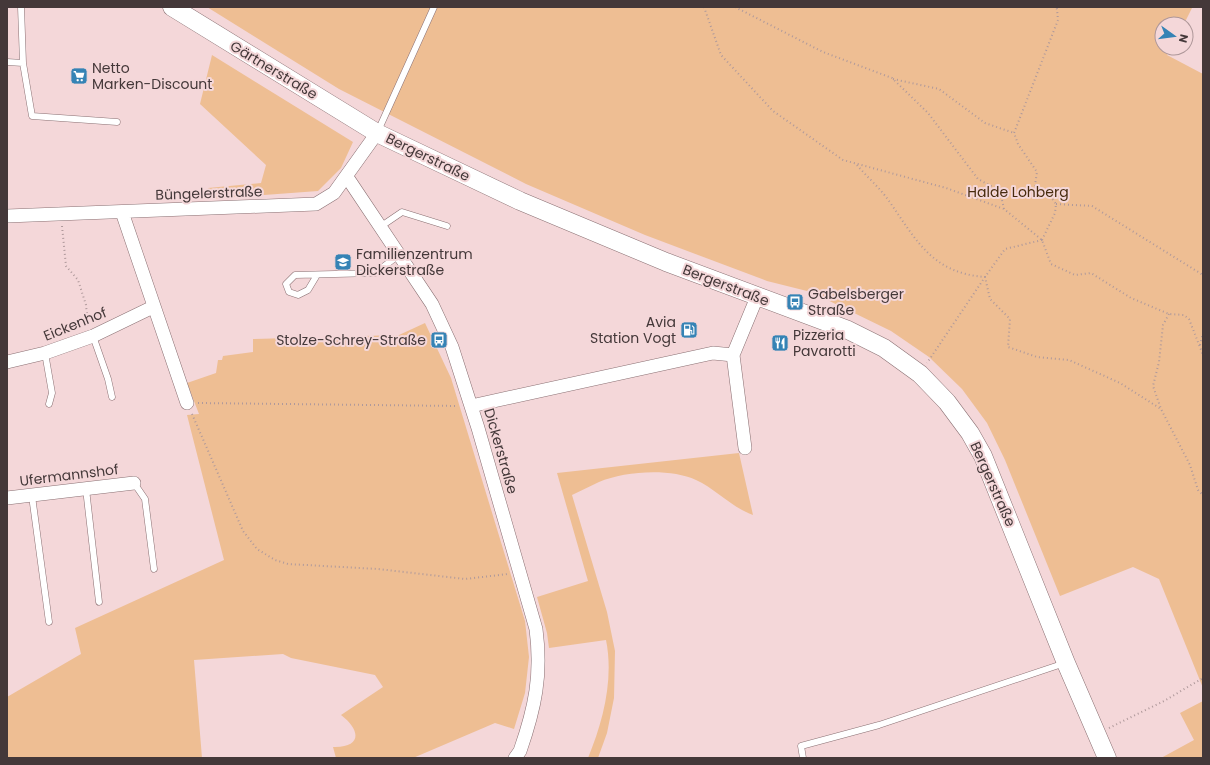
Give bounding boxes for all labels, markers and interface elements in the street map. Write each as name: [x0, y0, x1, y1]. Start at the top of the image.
north arrow: [1154, 16, 1194, 56]
text: N: [1175, 32, 1192, 44]
street label: Gärtnerstraße: [226, 36, 322, 104]
place label: Netto Marken-Discount: [92, 58, 212, 94]
supermarket icon: Netto Marken-Discount: [69, 66, 89, 86]
street label: Bergerstraße: [383, 128, 474, 186]
street label: Büngelerstraße: [155, 181, 263, 205]
park label: Halde Lohberg: [967, 182, 1069, 202]
place label: Familienzentrum Dickerstraße: [356, 244, 473, 280]
school or university icon: Familienzentrum Dickerstraße: [333, 252, 353, 272]
street label: Bergerstraße: [680, 259, 772, 311]
place label: Gabelsberger Straße: [808, 284, 904, 320]
bus stop icon: Gabelsberger Straße: [785, 292, 805, 312]
street label: Eickenhof: [40, 302, 110, 346]
place label: Avia Station Vogt: [590, 312, 676, 348]
fuel station icon: Avia Station Vogt: [679, 320, 699, 340]
place label: Pizzeria Pavarotti: [793, 325, 856, 361]
place label: Stolze-Schrey-Straße: [276, 330, 426, 350]
bus stop icon: Stolze-Schrey-Straße: [429, 330, 449, 350]
restaurant icon: Pizzeria Pavarotti: [770, 333, 790, 353]
street label: Dickerstraße: [479, 406, 523, 496]
street label: Bergerstraße: [965, 438, 1021, 530]
street label: Ufermannshof: [18, 459, 120, 491]

